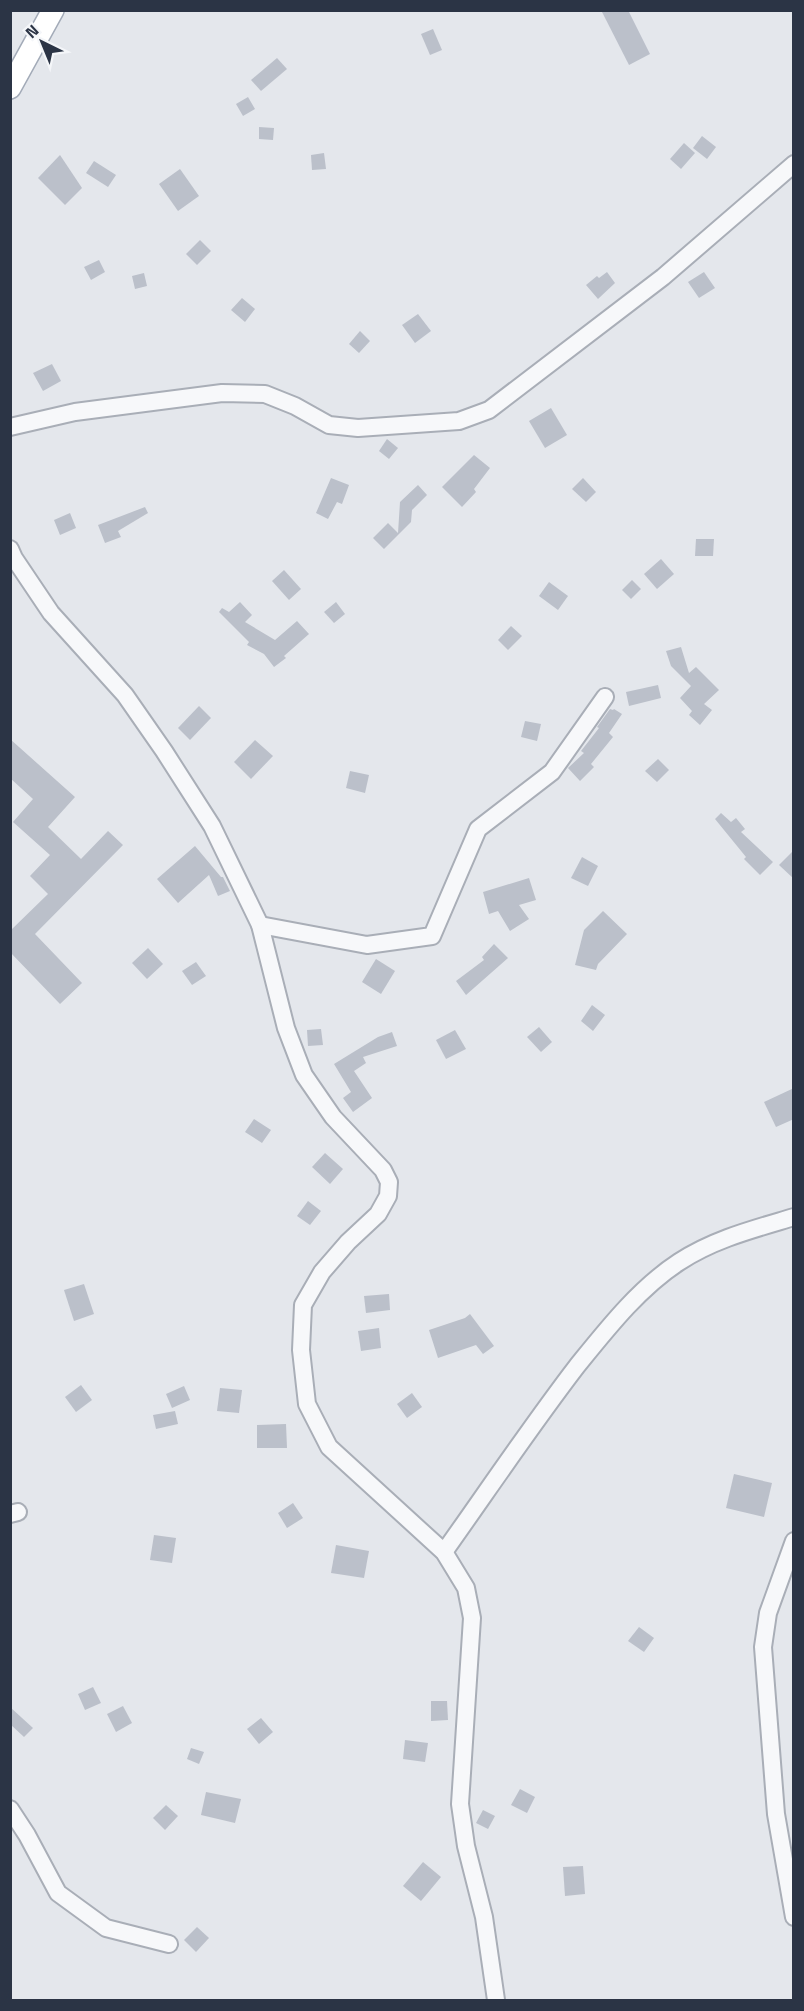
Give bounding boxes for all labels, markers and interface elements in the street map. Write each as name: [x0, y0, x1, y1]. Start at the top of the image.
north arrow: [12, 12, 72, 72]
text: N: [20, 18, 44, 44]

